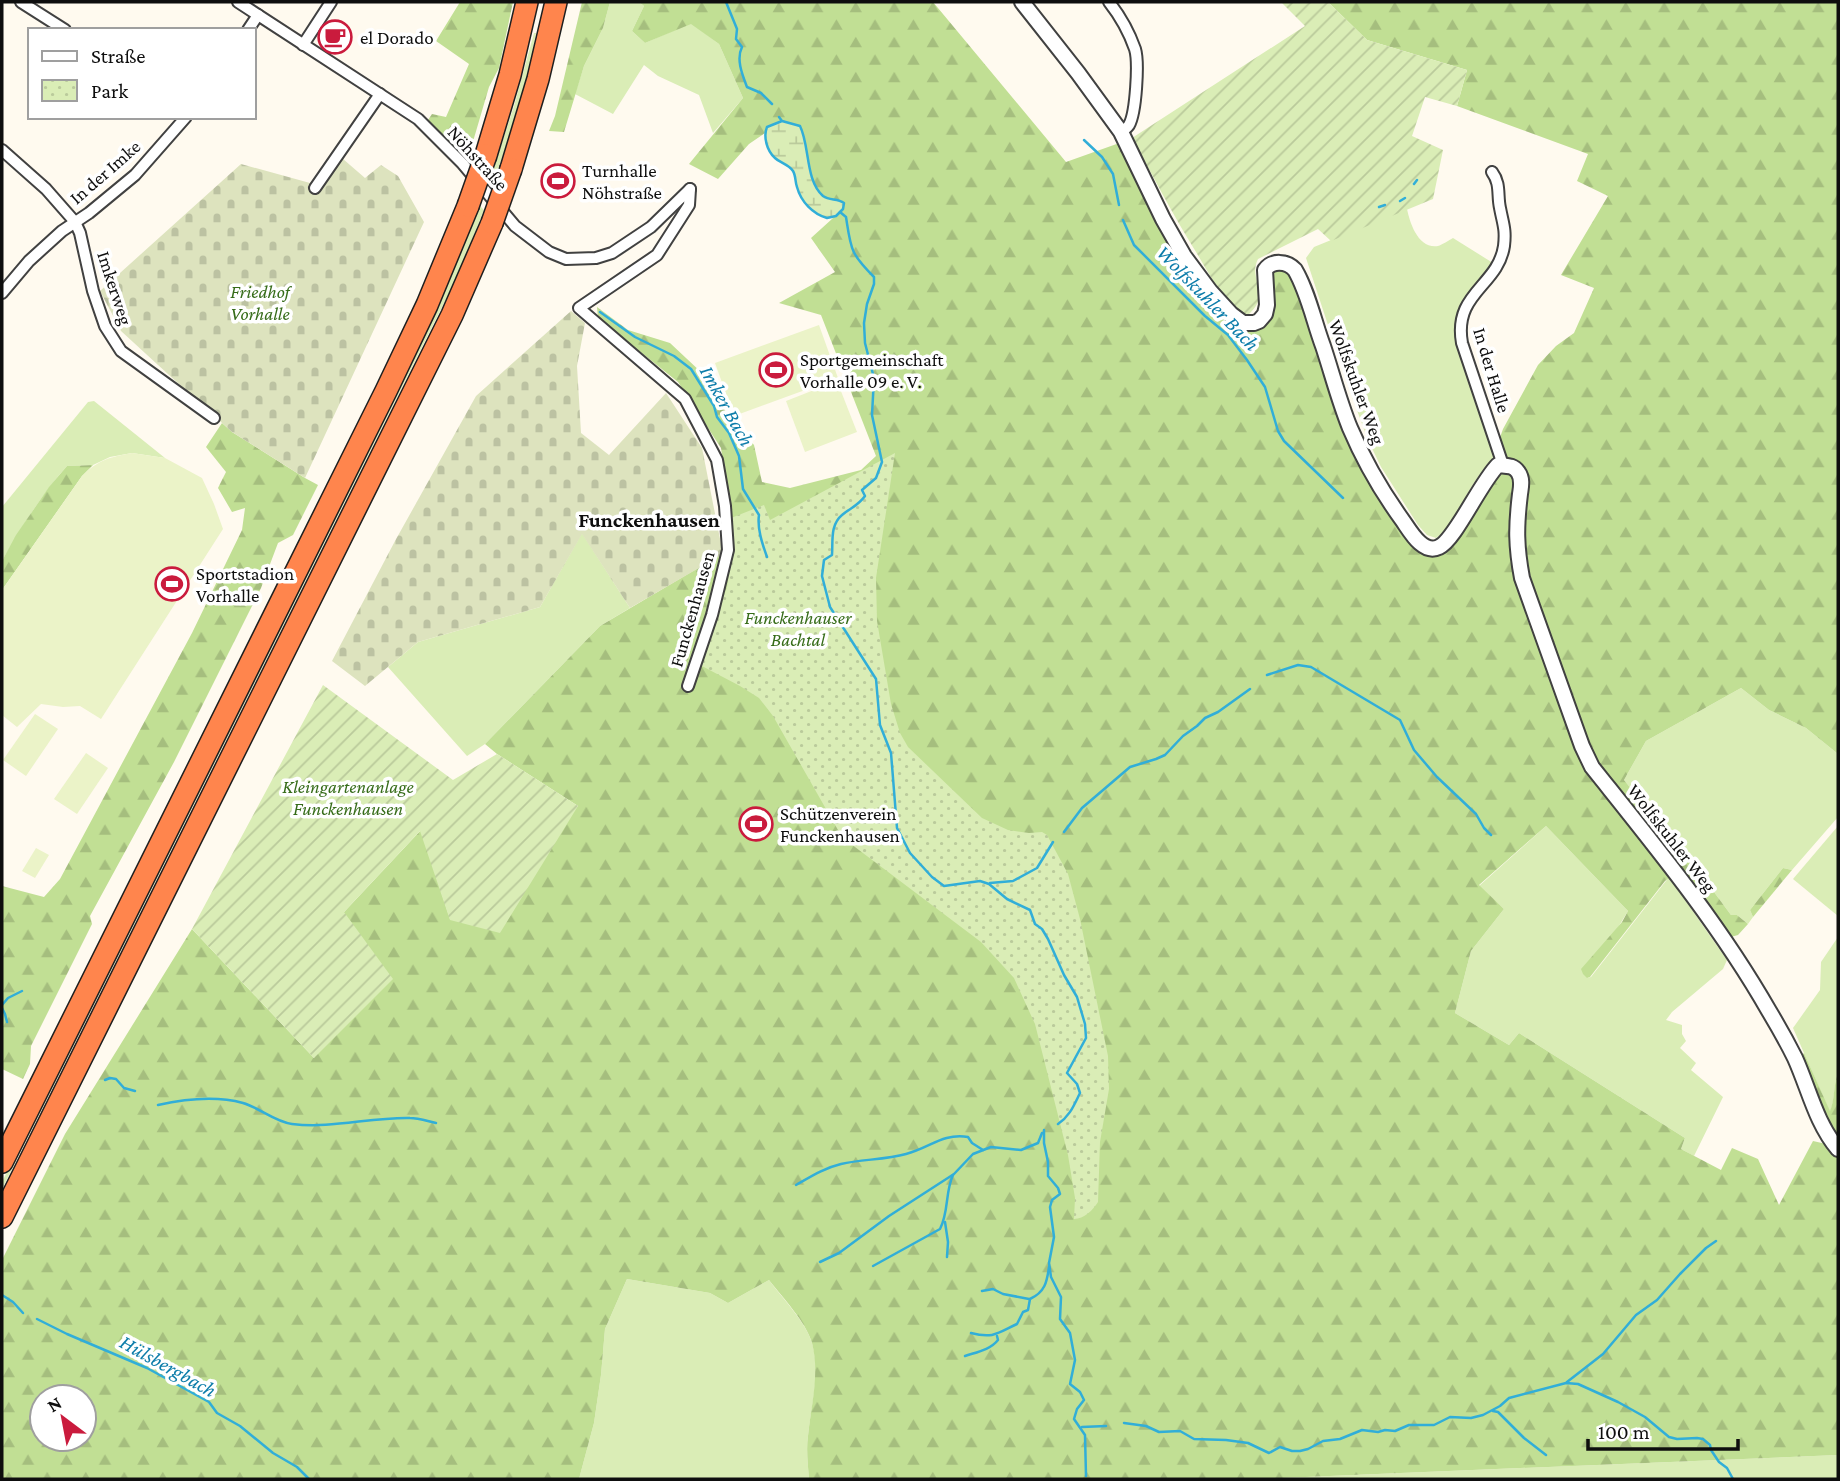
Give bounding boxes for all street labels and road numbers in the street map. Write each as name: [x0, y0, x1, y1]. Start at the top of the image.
street label: Nöhstraße: [443, 121, 513, 195]
street label: In der Imke: [65, 136, 145, 208]
street label: Imkerweg: [93, 248, 137, 328]
street label: Wolfskuhler Weg: [1325, 317, 1389, 447]
street label: In der Halle: [1469, 325, 1515, 415]
street label: Funckenhausen: [665, 549, 719, 669]
street label: Wolfskuhler Weg: [1623, 780, 1721, 896]

